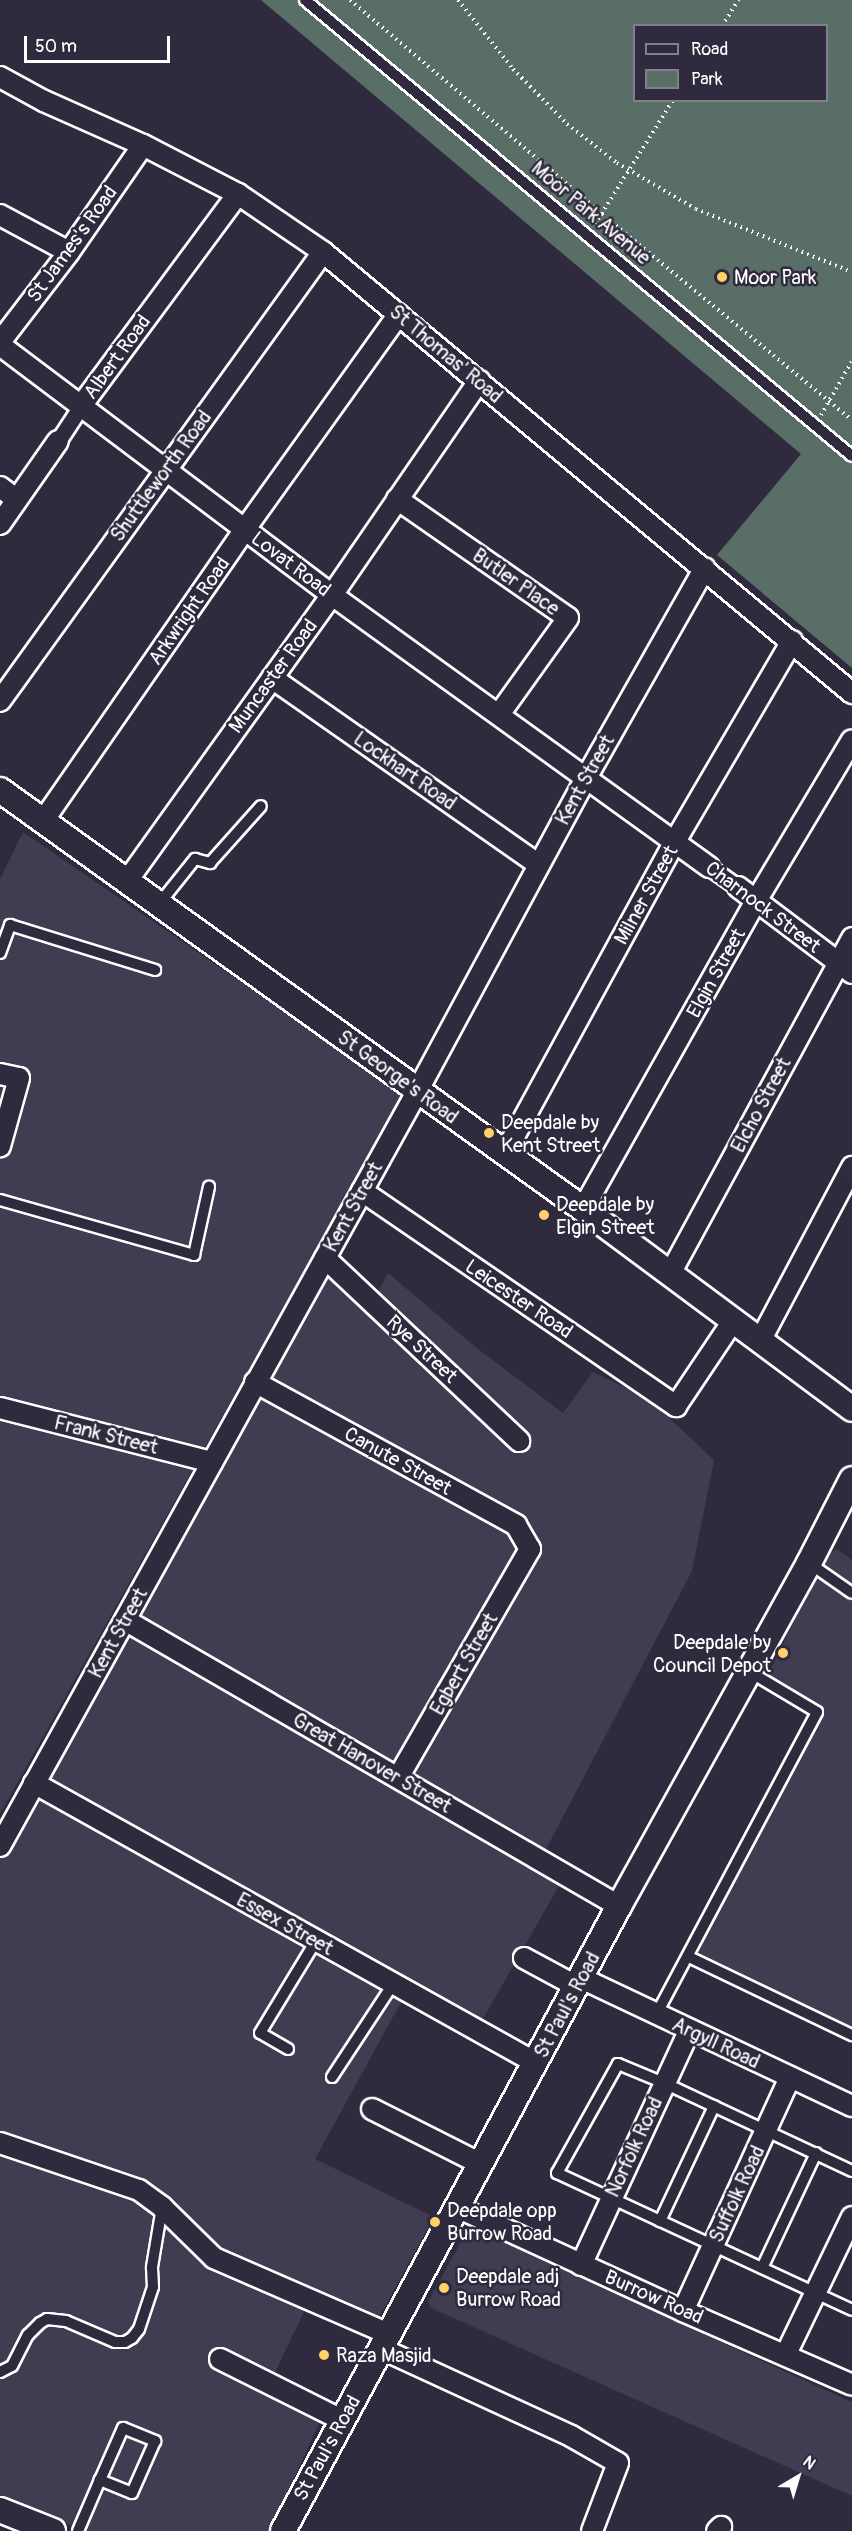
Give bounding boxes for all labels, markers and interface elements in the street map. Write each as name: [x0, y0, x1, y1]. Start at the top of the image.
scale bar: [27, 24, 172, 62]
legend: [633, 24, 828, 102]
text: 50 m: [35, 35, 77, 58]
text: Road: [691, 38, 728, 61]
text: Park: [691, 68, 723, 91]
street label: Moor Park Avenue: [527, 156, 655, 270]
street label: St James's Road: [22, 181, 122, 307]
place label: Moor Park: [734, 265, 816, 289]
marker: Moor Park: [715, 270, 729, 284]
street label: St Thomas' Road: [385, 300, 507, 408]
street label: Albert Road: [78, 310, 156, 404]
street label: Shuttleworth Road: [105, 406, 217, 546]
street label: Lovat Road: [246, 526, 336, 602]
street label: Butler Place: [468, 543, 564, 621]
street label: Arkwright Road: [143, 552, 235, 670]
street label: Muncaster Road: [224, 614, 322, 738]
street label: Lockhart Road: [349, 727, 461, 815]
street label: Kent Street: [550, 731, 620, 829]
street label: Milner Street: [609, 841, 683, 949]
street label: Charnock Street: [701, 856, 825, 958]
street label: Elgin Street: [682, 924, 750, 1022]
street label: St George's Road: [333, 1025, 463, 1129]
street label: Elcho Street: [726, 1053, 796, 1157]
place label: Deepdale by Kent Street: [501, 1110, 600, 1157]
marker: Deepdale by Kent Street: [482, 1126, 496, 1140]
street label: Kent Street: [318, 1158, 388, 1256]
place label: Deepdale by Elgin Street: [556, 1192, 654, 1239]
marker: Deepdale by Elgin Street: [537, 1208, 551, 1222]
street label: Leicester Road: [461, 1254, 577, 1344]
street label: Rye Street: [381, 1310, 463, 1388]
street label: Frank Street: [52, 1411, 160, 1459]
street label: Canute Street: [340, 1422, 456, 1500]
street label: Kent Street: [83, 1584, 153, 1682]
street label: Egbert Street: [425, 1609, 503, 1719]
place label: Deepdale by Council Depot: [653, 1630, 771, 1677]
marker: Deepdale by Council Depot: [776, 1646, 790, 1660]
street label: Great Hanover Street: [288, 1708, 456, 1818]
street label: Essex Street: [233, 1888, 337, 1960]
street label: St Paul's Road: [529, 1948, 605, 2062]
street label: Argyll Road: [668, 2012, 764, 2074]
street label: Norfolk Road: [600, 2093, 668, 2201]
street label: Suffolk Road: [704, 2142, 770, 2246]
place label: Deepdale opp Burrow Road: [447, 2198, 557, 2245]
marker: Deepdale opp Burrow Road: [428, 2215, 442, 2229]
place label: Deepdale adj Burrow Road: [456, 2264, 561, 2311]
street label: Burrow Road: [601, 2265, 707, 2329]
marker: Deepdale adj Burrow Road: [437, 2281, 451, 2295]
place label: Raza Masjid: [336, 2343, 432, 2367]
marker: Raza Masjid: [317, 2348, 331, 2362]
street label: St Paul's Road: [288, 2391, 366, 2505]
north arrow: [768, 2447, 828, 2507]
text: N: [799, 2452, 819, 2474]

